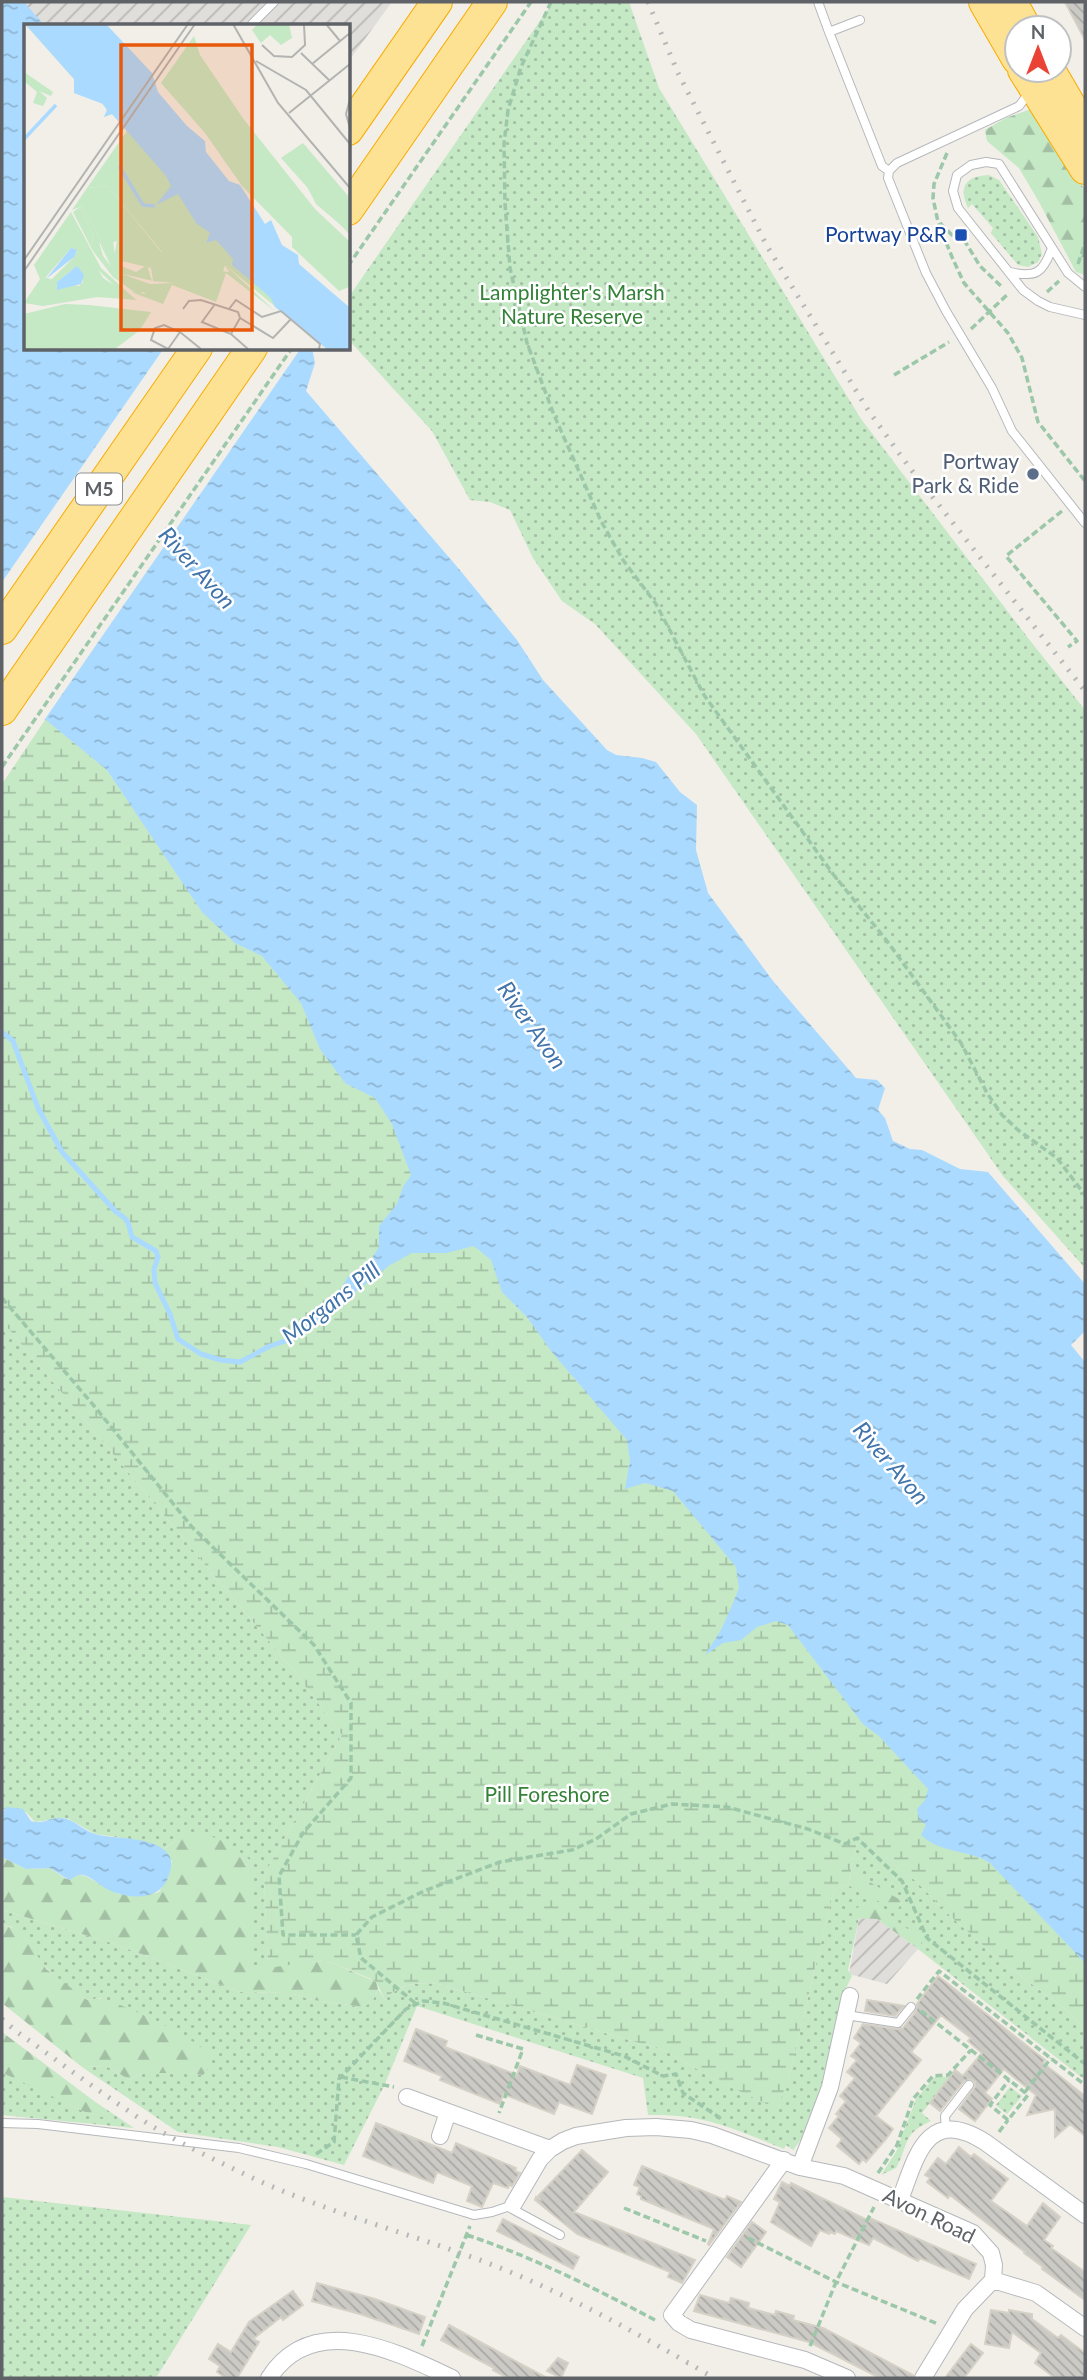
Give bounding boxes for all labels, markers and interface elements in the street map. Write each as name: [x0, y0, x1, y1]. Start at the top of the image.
north arrow: [1003, 14, 1073, 84]
text: N: [1031, 20, 1045, 43]
inset map: [24, 24, 350, 350]
place label: Portway P&R: [825, 221, 948, 246]
marker: Portway P&R: [953, 227, 969, 243]
park label: Lamplighter's Marsh Nature Reserve: [479, 279, 665, 328]
place label: Portway Park & Ride: [911, 448, 1019, 497]
marker: Portway Park & Ride: [1025, 466, 1041, 482]
road number: M5: [76, 474, 122, 504]
water label: River Avon: [154, 520, 242, 614]
water label: River Avon: [492, 975, 573, 1074]
water label: Morgans Pill: [276, 1255, 385, 1349]
water label: River Avon: [848, 1415, 935, 1510]
park label: Pill Foreshore: [484, 1781, 610, 1806]
street label: Avon Road: [879, 2182, 980, 2248]

